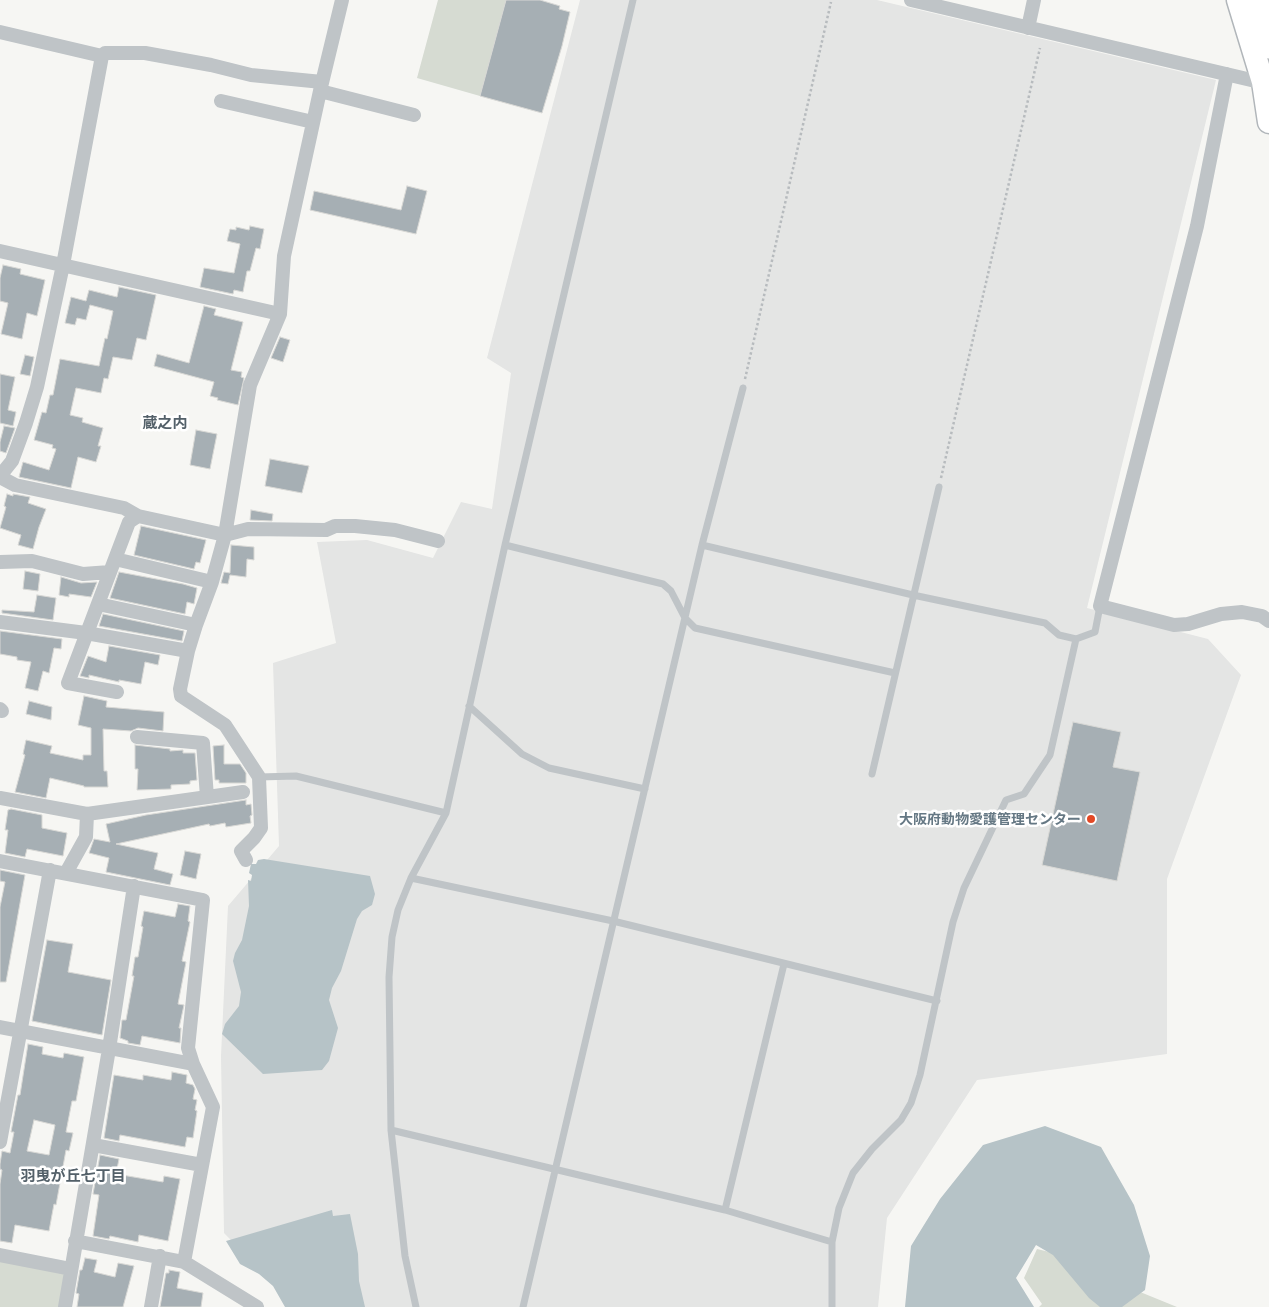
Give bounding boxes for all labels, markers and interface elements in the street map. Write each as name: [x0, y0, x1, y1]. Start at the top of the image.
district label: 蔵之内: [143, 414, 187, 432]
place label: 大阪府動物愛護管理センター: [899, 811, 1081, 827]
marker: 大阪府動物愛護管理センター: [1085, 813, 1097, 825]
district label: 羽曳が丘七丁目: [21, 1167, 125, 1185]

